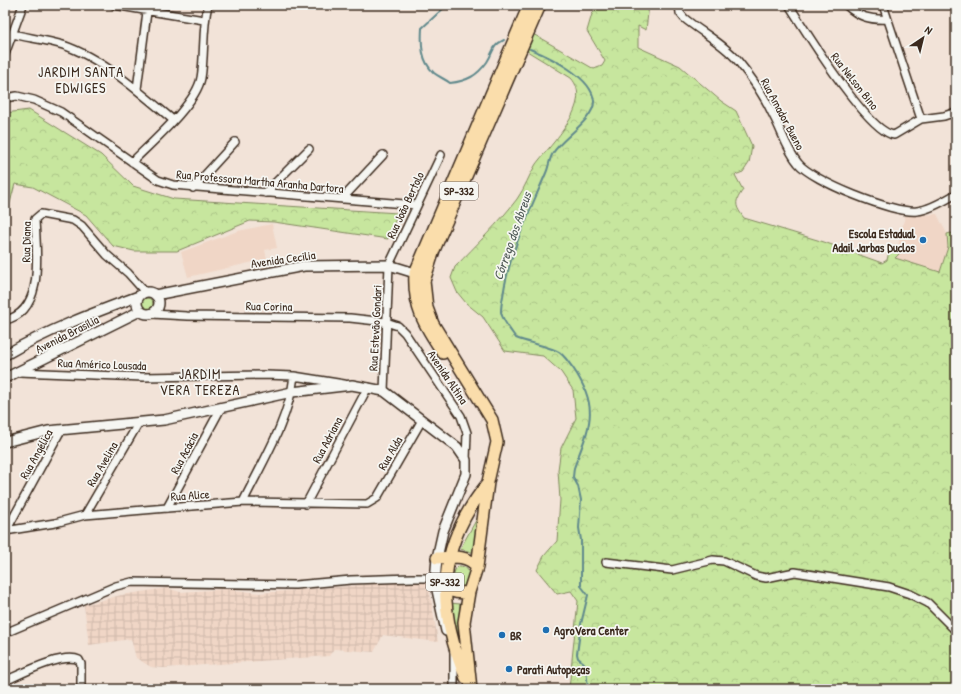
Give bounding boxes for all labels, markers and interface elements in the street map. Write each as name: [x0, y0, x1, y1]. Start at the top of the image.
north arrow: [903, 18, 943, 58]
text: N: [922, 22, 935, 37]
street label: Rua Nelson Bino: [827, 49, 883, 113]
district label: JARDIM SANTA EDWIGES: [38, 62, 124, 97]
street label: Rua Amador Bueno: [757, 75, 809, 153]
street label: Rua Professora Martha Aranha Dartora: [176, 165, 345, 197]
street label: Rua João Bertolo: [382, 169, 428, 241]
road number: SP-332: [440, 182, 478, 200]
water label: Córrego dos Abreus: [489, 189, 537, 283]
street label: Rua Diana: [17, 221, 35, 263]
place label: Escola Estadual Adail Jarbas Duclos: [833, 225, 916, 256]
marker: Escola Estadual Adail Jarbas Duclos: [918, 235, 928, 245]
street label: Avenida Cecilia: [250, 246, 317, 272]
street label: Rua Estevão Gondari: [364, 284, 386, 372]
street label: Rua Corina: [246, 297, 293, 315]
street label: Avenida Brasília: [32, 311, 102, 357]
street label: Avenida Altina: [424, 347, 472, 408]
street label: Rua Américo Lousada: [57, 354, 147, 374]
district label: JARDIM VERA TEREZA: [160, 364, 240, 399]
street label: Rua Adriana: [308, 414, 346, 466]
street label: Rua Angélica: [15, 426, 57, 482]
street label: Rua Acácia: [166, 429, 202, 477]
street label: Rua Alda: [374, 433, 407, 473]
street label: Rua Avelina: [82, 438, 122, 490]
street label: Rua Alice: [170, 485, 210, 505]
road number: SP-332: [426, 573, 464, 591]
place label: AgroVera Center: [554, 622, 629, 640]
marker: AgroVera Center: [541, 625, 551, 635]
place label: BR: [510, 627, 522, 644]
marker: BR: [497, 630, 507, 640]
place label: Parati Autopeças: [517, 661, 590, 679]
marker: Parati Autopeças: [504, 664, 514, 674]

